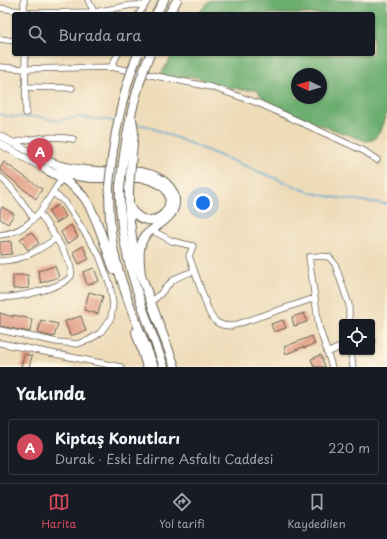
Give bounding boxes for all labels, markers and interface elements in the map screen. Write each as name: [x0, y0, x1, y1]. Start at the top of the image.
search box: [12, 12, 375, 56]
icon: search: [26, 23, 48, 45]
text: Burada ara: [58, 23, 141, 46]
north arrow: [291, 68, 327, 104]
pin: A: [27, 138, 53, 171]
your location: [193, 193, 213, 213]
map controls: [339, 319, 375, 355]
button: locate: [339, 319, 375, 355]
text: Yakında: [16, 380, 86, 406]
text: Kiptaş Konutları: [55, 426, 180, 449]
text: A: [25, 438, 35, 457]
text: 220 m: [328, 438, 370, 457]
text: Durak · Eski Edirne Asfaltı Caddesi: [55, 449, 273, 468]
tab: Harita: [41, 491, 76, 532]
tab: Yol tarifi: [159, 491, 205, 532]
tab: Kaydedilen: [288, 491, 346, 532]

